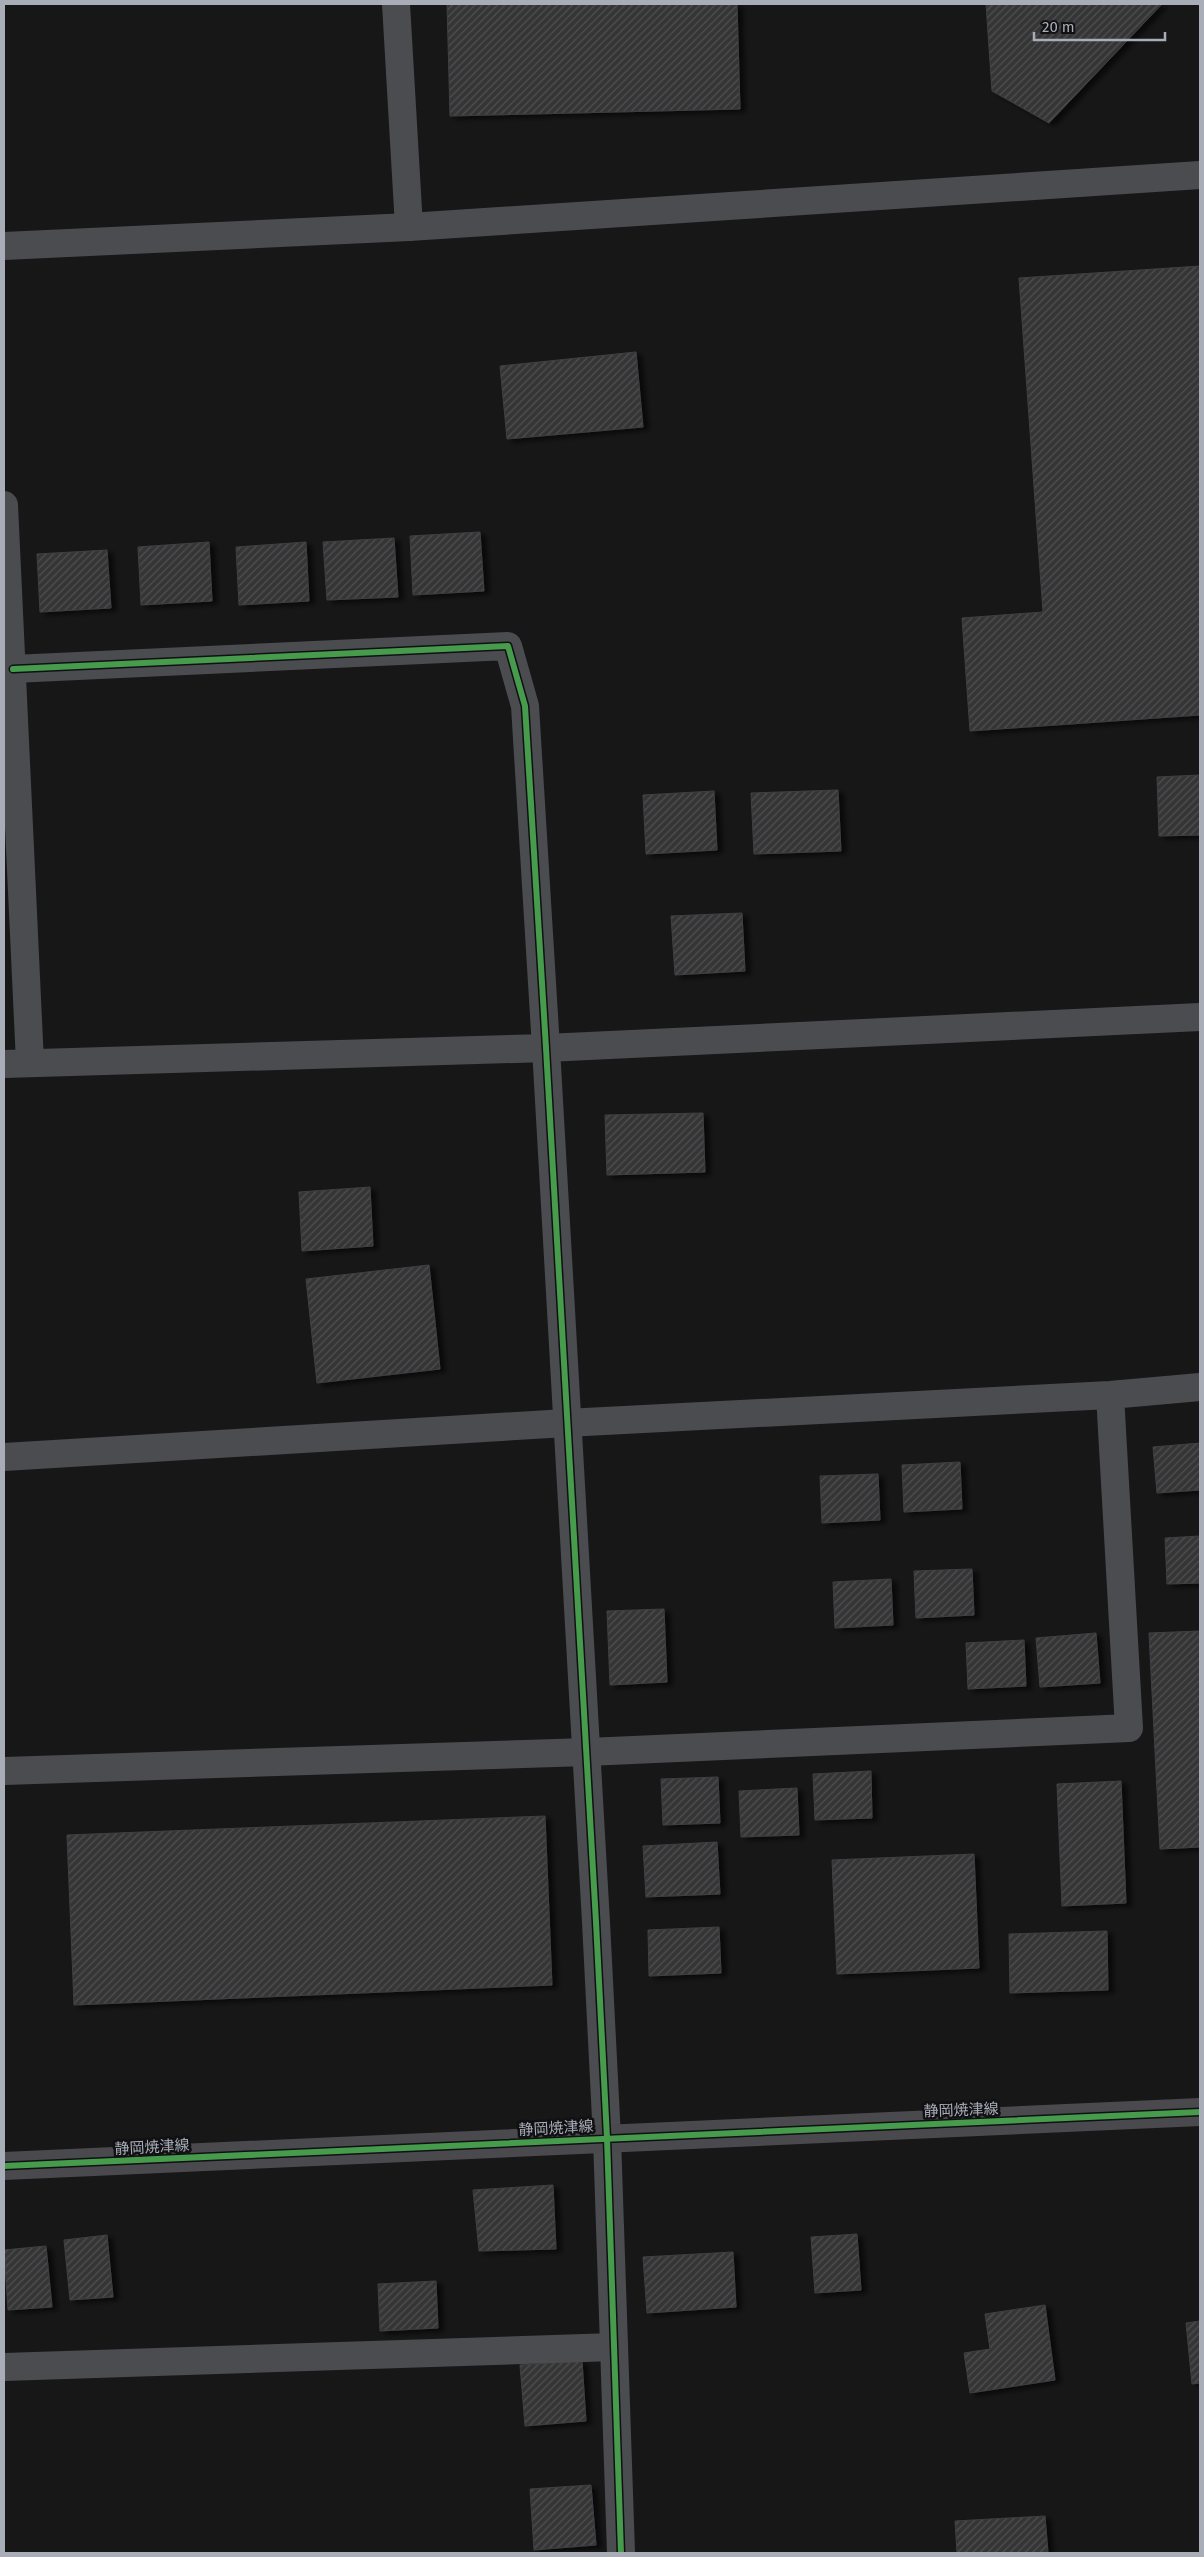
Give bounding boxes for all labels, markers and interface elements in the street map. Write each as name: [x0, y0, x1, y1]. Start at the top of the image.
scale bar: [1034, 10, 1165, 42]
text: 20 m: [1042, 18, 1075, 36]
street label: 静岡焼津線: [923, 2100, 999, 2120]
street label: 静岡焼津線: [518, 2117, 594, 2139]
street label: 静岡焼津線: [114, 2136, 190, 2158]

